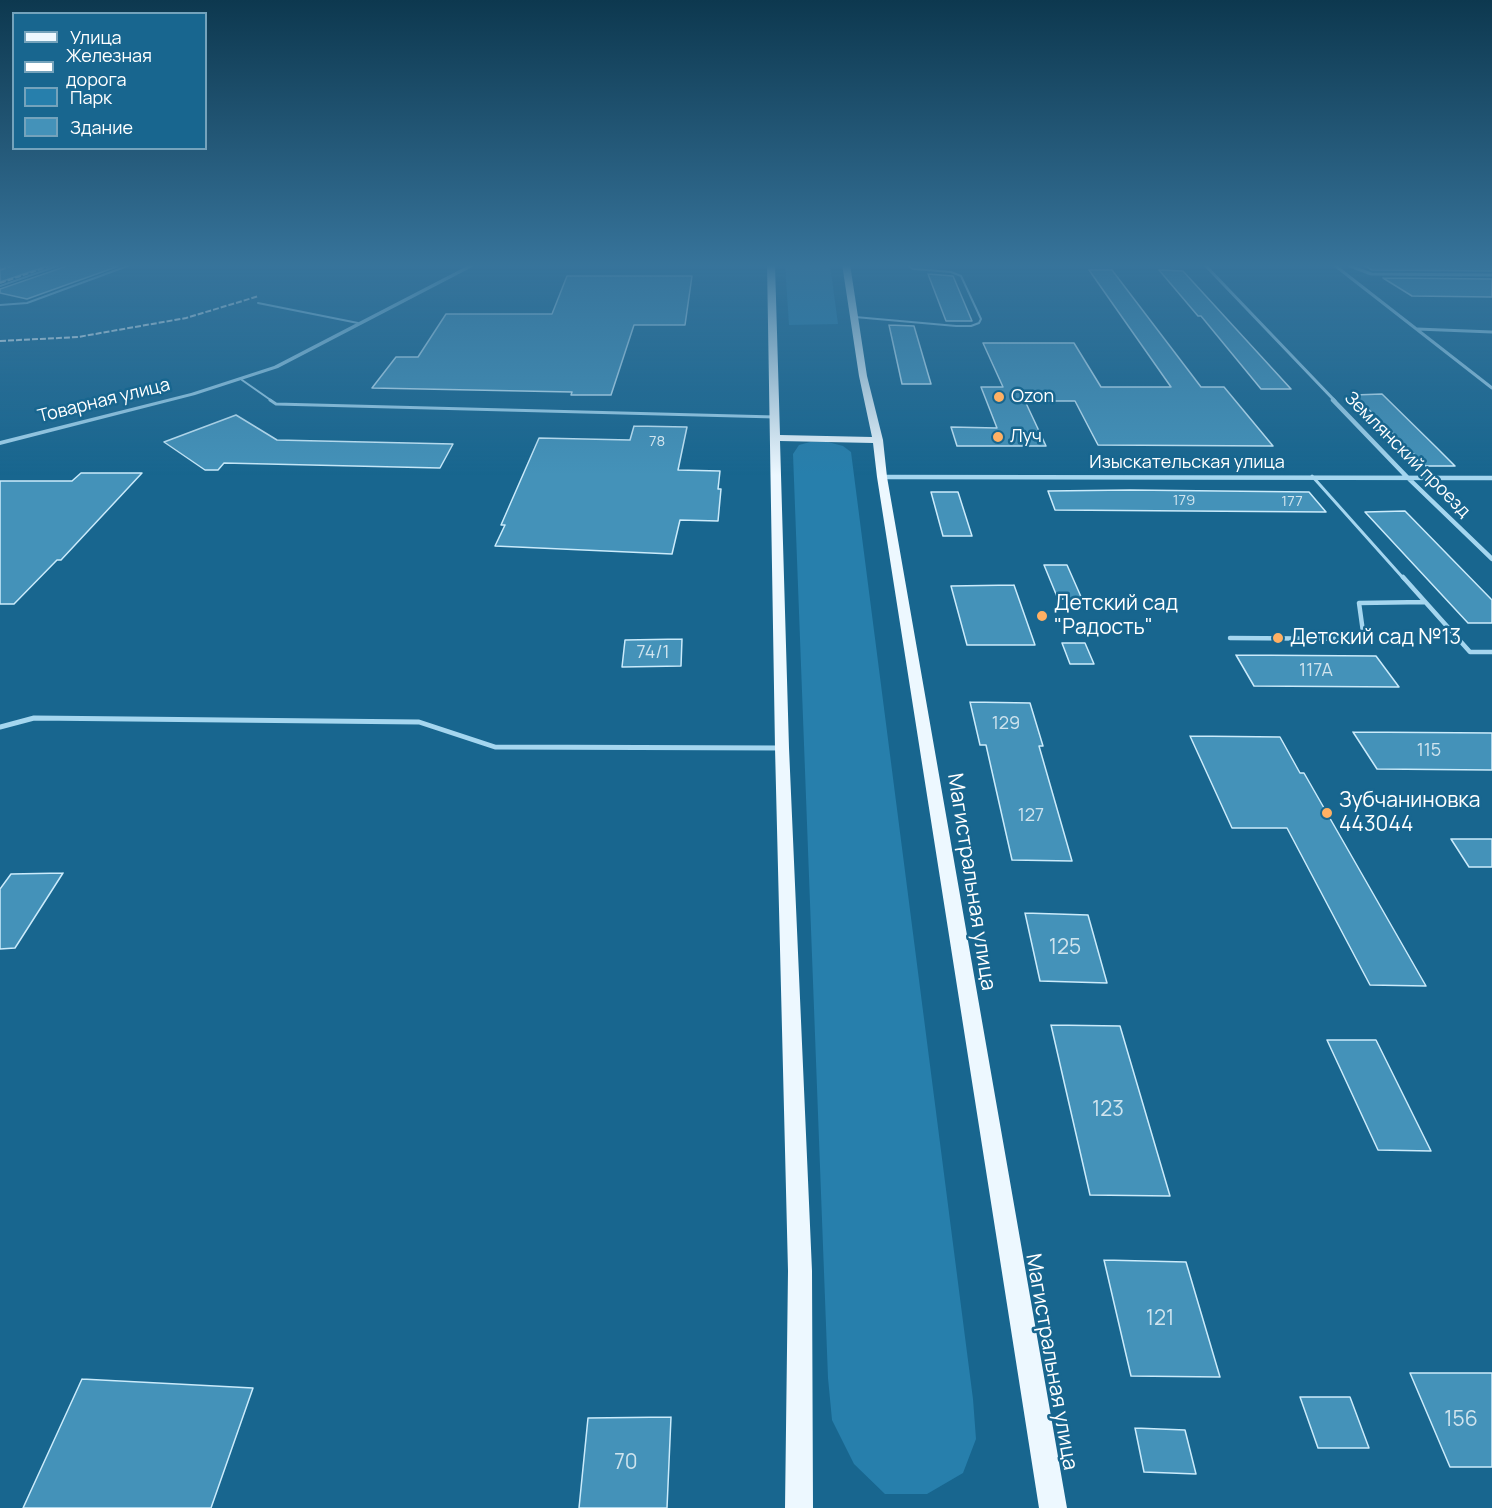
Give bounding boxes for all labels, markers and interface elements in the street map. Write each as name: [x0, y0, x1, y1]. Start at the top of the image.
legend: [12, 12, 207, 150]
text: Улица: [70, 25, 122, 49]
text: Железная дорога: [66, 43, 152, 91]
text: Парк: [70, 85, 112, 109]
text: Здание: [70, 115, 133, 139]
street label: Товарная улица: [36, 374, 172, 428]
place label: Ozon: [1011, 386, 1054, 408]
street label: Землянский проезд: [1340, 388, 1474, 522]
marker: Ozon: [992, 390, 1006, 404]
place label: Луч: [1010, 426, 1042, 448]
marker: Луч: [991, 430, 1005, 444]
house number: 78: [649, 433, 665, 451]
street label: Изыскательская улица: [1089, 452, 1285, 474]
house number: 179: [1173, 492, 1195, 510]
house number: 177: [1281, 493, 1303, 511]
place label: Детский сад "Радость": [1054, 591, 1178, 641]
marker: Детский сад "Радость": [1035, 609, 1049, 623]
place label: Детский сад №13: [1290, 625, 1461, 651]
marker: Детский сад №13: [1271, 631, 1285, 645]
house number: 74/1: [637, 642, 669, 664]
house number: 117А: [1299, 660, 1333, 682]
house number: 129: [992, 713, 1020, 735]
house number: 115: [1417, 740, 1441, 762]
street label: Магистральная улица: [941, 772, 1001, 992]
place label: Зубчаниновка 443044: [1339, 788, 1480, 838]
house number: 127: [1018, 805, 1044, 827]
marker: Зубчаниновка 443044: [1320, 806, 1334, 820]
house number: 125: [1049, 935, 1081, 961]
house number: 123: [1092, 1097, 1124, 1123]
street label: Магистральная улица: [1020, 1252, 1082, 1472]
house number: 121: [1146, 1306, 1174, 1332]
house number: 156: [1444, 1407, 1478, 1433]
house number: 70: [614, 1450, 638, 1476]

